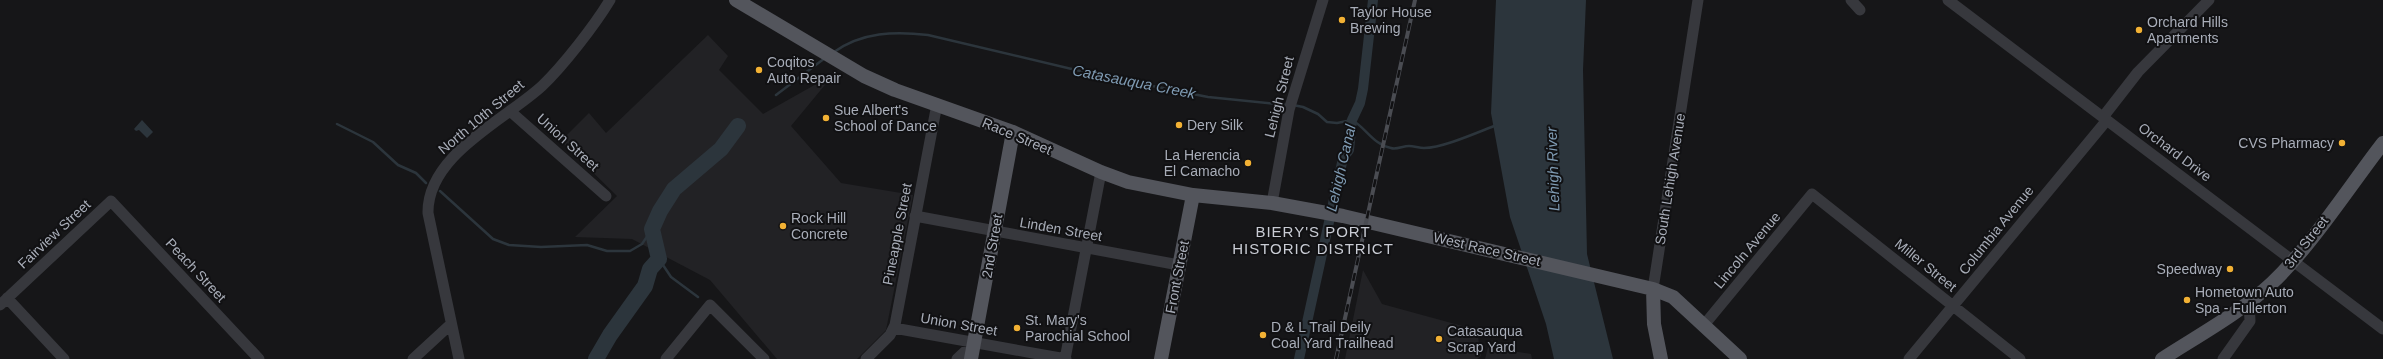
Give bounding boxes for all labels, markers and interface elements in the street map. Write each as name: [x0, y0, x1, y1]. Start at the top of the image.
place label: Taylor House Brewing: [1350, 4, 1432, 36]
place label: Orchard Hills Apartments: [2147, 14, 2228, 46]
marker: Taylor House Brewing: [1337, 15, 1347, 25]
marker: Orchard Hills Apartments: [2134, 25, 2144, 35]
place label: Coqitos Auto Repair: [767, 54, 841, 86]
street label: Lehigh Street: [1261, 55, 1297, 139]
water label: Catasauqua Creek: [1071, 61, 1199, 102]
marker: Coqitos Auto Repair: [754, 65, 764, 75]
street label: North 10th Street: [435, 77, 527, 157]
place label: Sue Albert's School of Dance: [834, 102, 937, 134]
street label: Union Street: [534, 110, 602, 174]
street label: South Lehigh Avenue: [1652, 112, 1688, 246]
marker: Sue Albert's School of Dance: [821, 113, 831, 123]
street label: Race Street: [980, 114, 1054, 158]
place label: Dery Silk: [1187, 117, 1244, 133]
street label: Orchard Drive: [2135, 119, 2215, 185]
marker: Dery Silk: [1174, 120, 1184, 130]
water label: Lehigh Canal: [1322, 122, 1359, 213]
water label: Lehigh River: [1543, 126, 1562, 211]
place label: CVS Pharmacy: [2238, 135, 2334, 151]
marker: CVS Pharmacy: [2337, 138, 2347, 148]
place label: La Herencia El Camacho: [1164, 147, 1240, 179]
marker: La Herencia El Camacho: [1243, 158, 1253, 168]
street label: Pineapple Street: [879, 182, 915, 286]
street label: Columbia Avenue: [1955, 182, 2037, 278]
street label: Fairview Street: [14, 196, 94, 272]
street label: Lincoln Avenue: [1710, 208, 1784, 291]
place label: Rock Hill Concrete: [791, 210, 848, 242]
street label: 2nd Street: [979, 213, 1006, 279]
street label: 3rd Street: [2281, 213, 2331, 271]
street label: Linden Street: [1019, 214, 1103, 244]
marker: Rock Hill Concrete: [778, 221, 788, 231]
district label: BIERY'S PORT HISTORIC DISTRICT: [1232, 223, 1394, 257]
street label: West Race Street: [1432, 229, 1542, 269]
street label: Peach Street: [163, 235, 230, 305]
street label: Miller Street: [1892, 235, 1960, 295]
street label: Front Street: [1162, 239, 1192, 315]
place label: Speedway: [2157, 261, 2222, 277]
marker: Speedway: [2225, 264, 2235, 274]
place label: Hometown Auto Spa - Fullerton: [2195, 284, 2294, 316]
marker: Hometown Auto Spa - Fullerton: [2182, 295, 2192, 305]
street label: Union Street: [919, 309, 999, 339]
place label: St. Mary's Parochial School: [1025, 312, 1130, 344]
place label: D & L Trail Deily Coal Yard Trailhead: [1271, 319, 1393, 351]
marker: St. Mary's Parochial School: [1012, 323, 1022, 333]
place label: Catasauqua Scrap Yard: [1447, 323, 1523, 355]
marker: D & L Trail Deily Coal Yard Trailhead: [1258, 330, 1268, 340]
marker: Catasauqua Scrap Yard: [1434, 334, 1444, 344]

